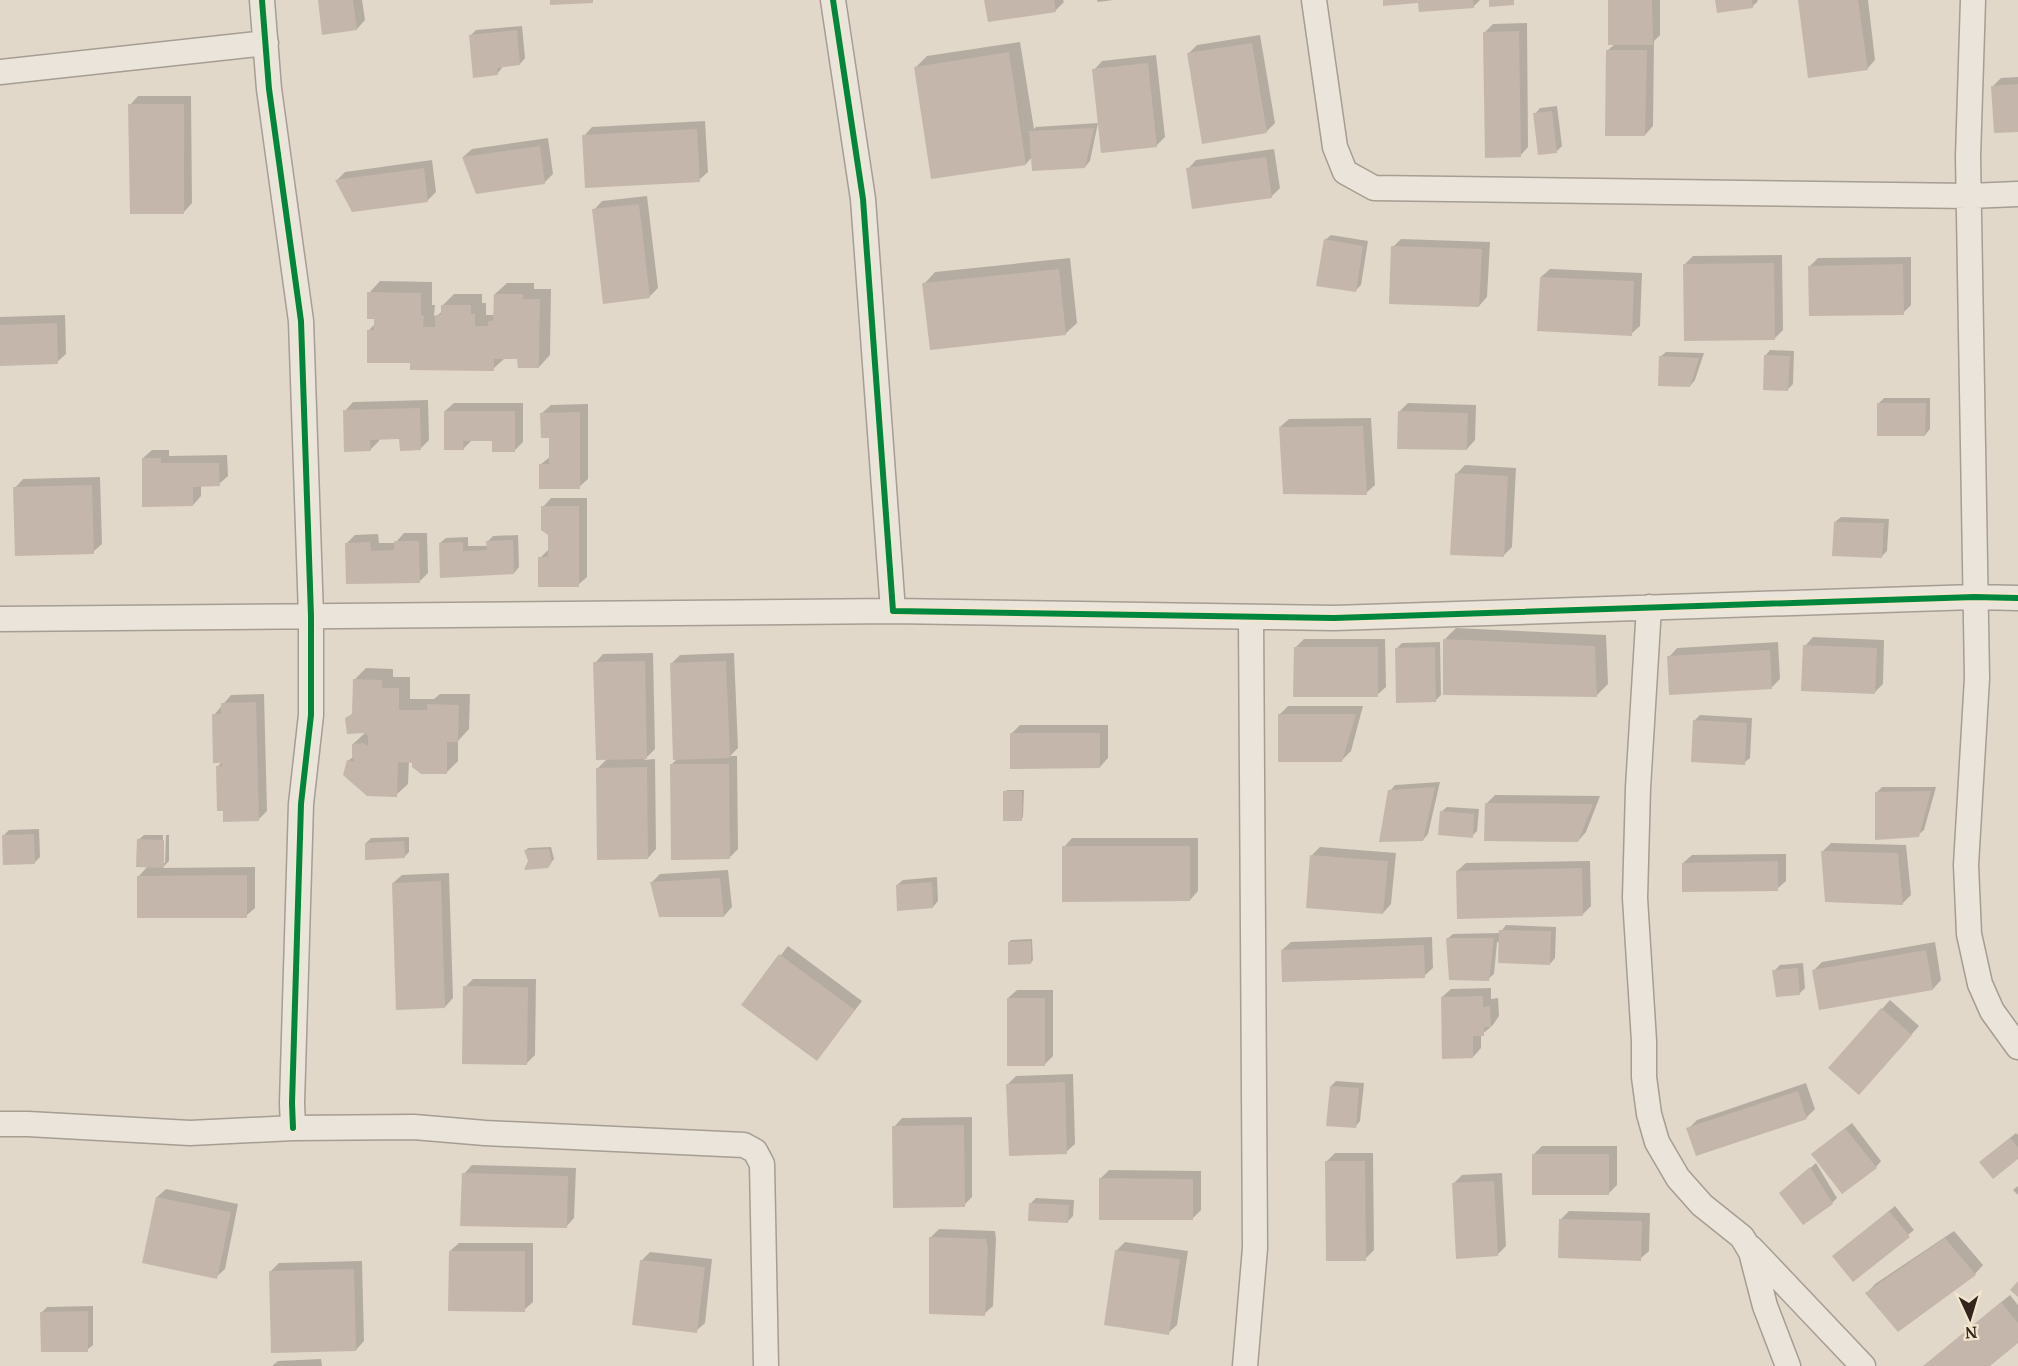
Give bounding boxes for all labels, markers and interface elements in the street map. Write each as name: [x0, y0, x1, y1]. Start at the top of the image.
north arrow: [1940, 1288, 2000, 1348]
text: N: [1964, 1322, 1978, 1344]

